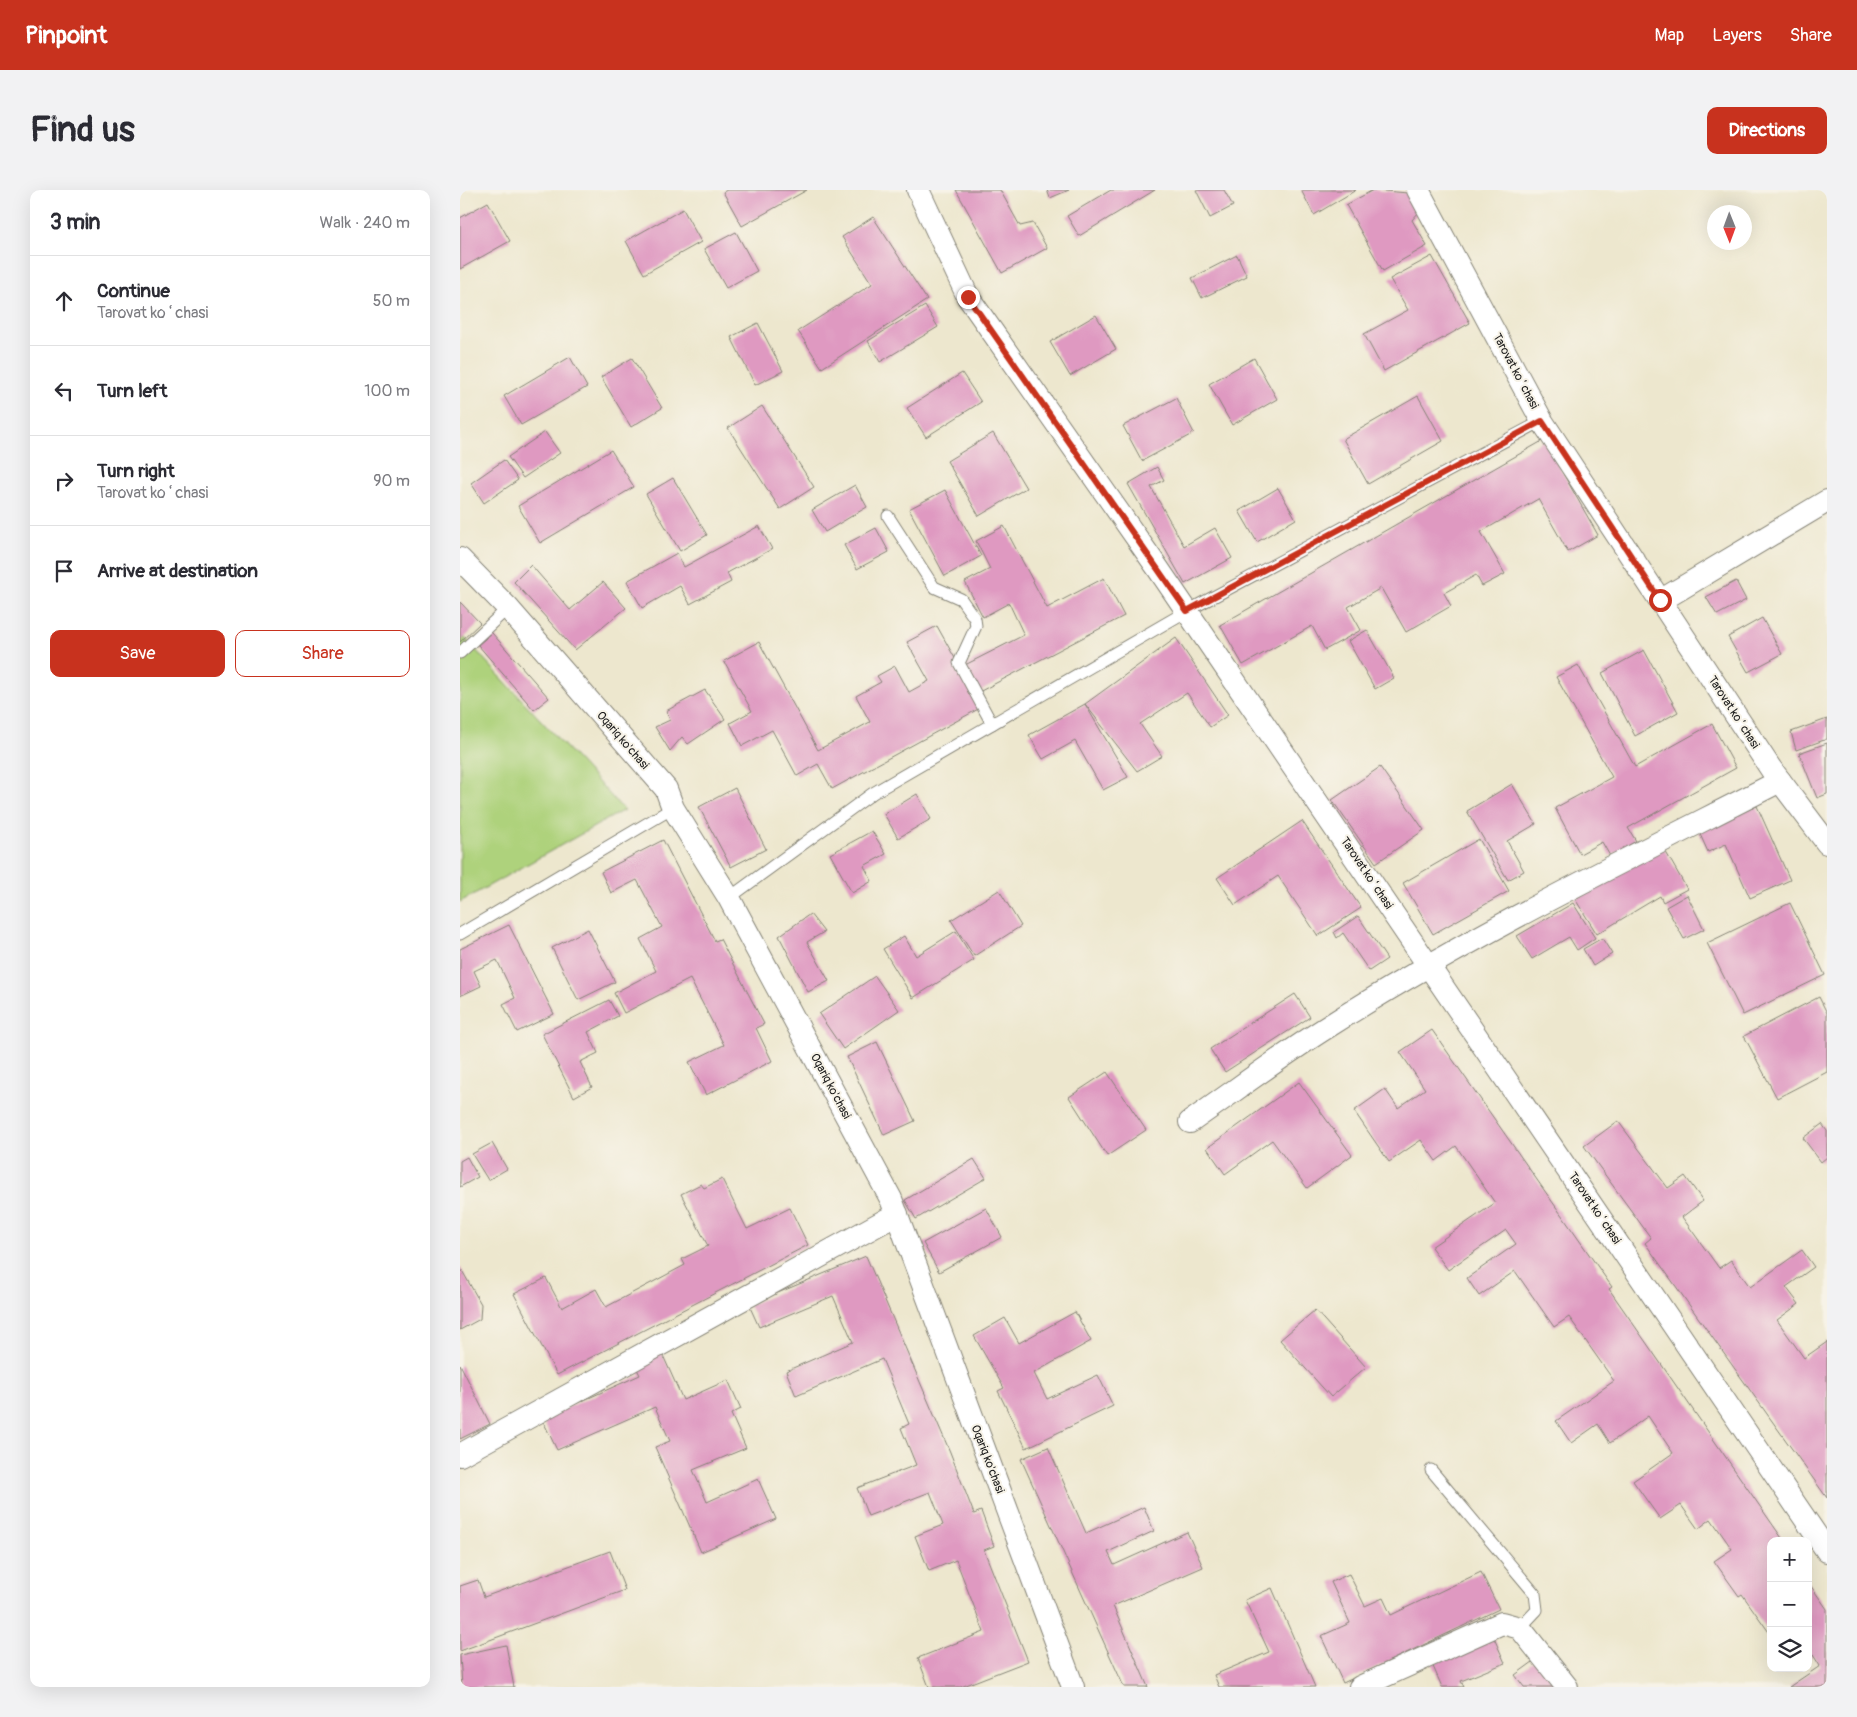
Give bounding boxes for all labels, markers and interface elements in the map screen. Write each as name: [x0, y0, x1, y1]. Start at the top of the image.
text: Pinpoint: [25, 21, 107, 50]
text: Map: [1655, 24, 1684, 47]
text: Layers: [1712, 24, 1762, 47]
text: Share: [1790, 24, 1832, 47]
button: Directions: [1707, 107, 1827, 154]
text: Find us: [30, 108, 135, 152]
north arrow: [1707, 205, 1752, 250]
text: 3 min: [50, 209, 100, 236]
text: Walk · 240 m: [319, 213, 410, 233]
text: Continue: [97, 279, 170, 303]
route end: [957, 286, 980, 309]
icon: ahead: [50, 287, 78, 315]
text: 50 m: [373, 291, 410, 311]
text: Tarovat koʻchasi: [97, 303, 208, 323]
street label: Tarovat koʻchasi: [1489, 331, 1542, 412]
icon: left: [50, 377, 78, 405]
text: Turn left: [97, 379, 167, 403]
text: 100 m: [364, 381, 410, 401]
text: Turn right: [97, 459, 175, 483]
icon: right: [50, 467, 78, 495]
text: 90 m: [373, 471, 410, 491]
text: Tarovat koʻchasi: [97, 483, 208, 503]
icon: arrive: [50, 557, 78, 585]
text: Arrive at destination: [97, 559, 258, 583]
route start: [1649, 589, 1672, 612]
button: Save: [50, 630, 225, 677]
button: Share: [235, 630, 410, 677]
street label: Tarovat koʻchasi: [1705, 673, 1763, 751]
street label: Oqariq ko'chasi: [593, 708, 652, 772]
street label: Tarovat koʻchasi: [1337, 834, 1396, 912]
street label: Oqariq ko'chasi: [807, 1051, 854, 1122]
street label: Tarovat koʻchasi: [1565, 1169, 1624, 1247]
street label: Oqariq ko'chasi: [968, 1423, 1007, 1496]
map controls: [1767, 1537, 1812, 1672]
button: +: [1767, 1537, 1812, 1582]
button: −: [1767, 1582, 1812, 1627]
button: layers: [1767, 1627, 1812, 1672]

